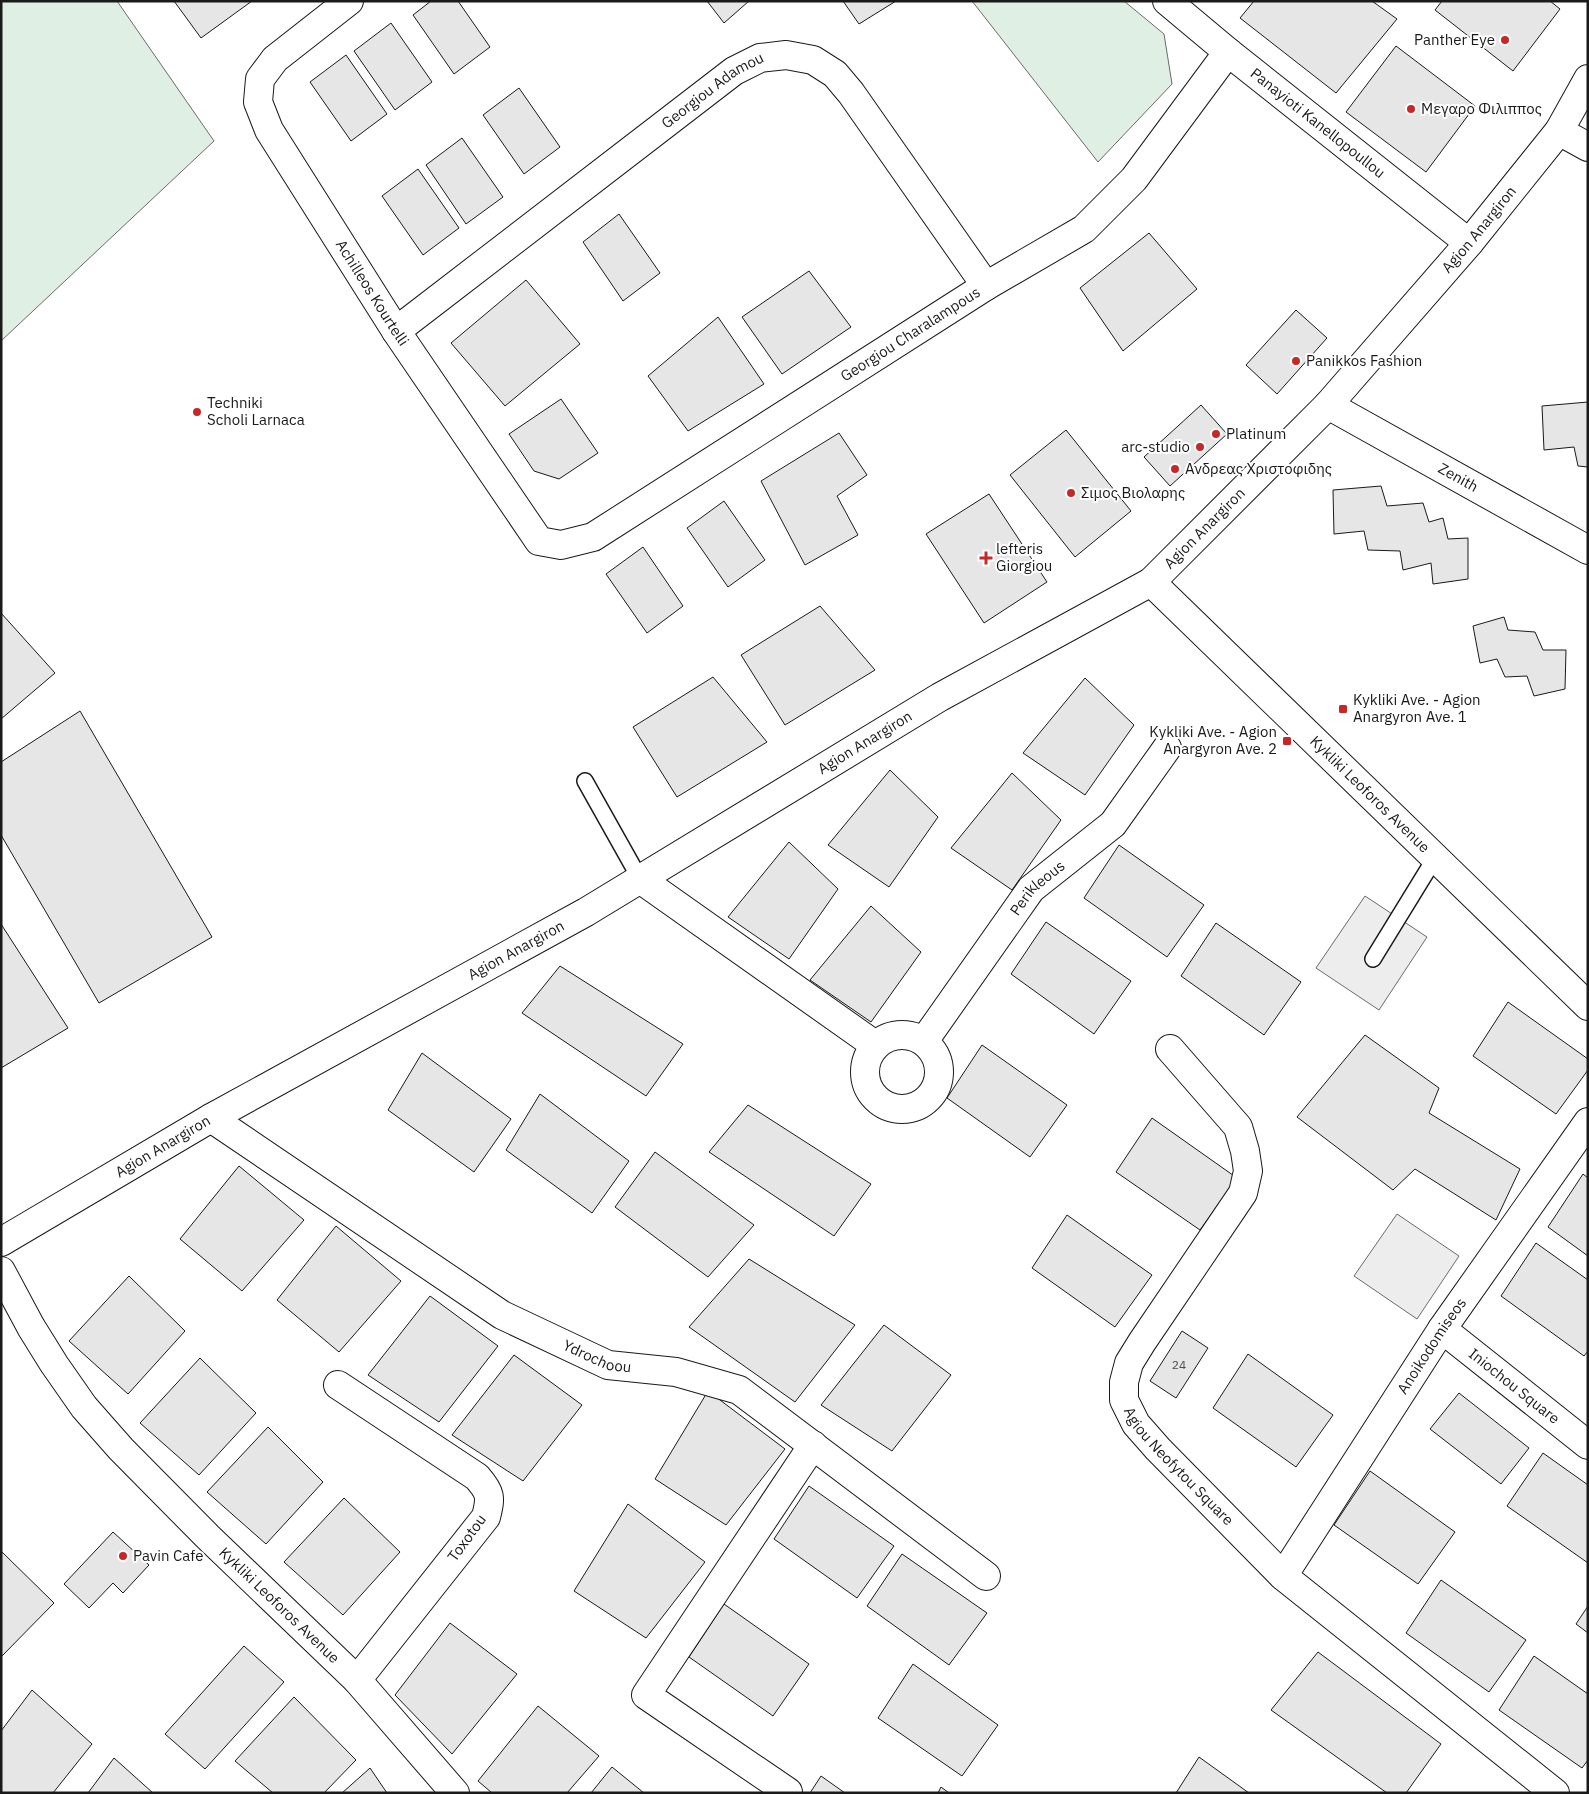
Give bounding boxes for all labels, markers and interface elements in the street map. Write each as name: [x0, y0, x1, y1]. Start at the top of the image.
place label: Panther Eye: [1414, 30, 1495, 49]
marker: Panther Eye: [1499, 34, 1511, 46]
street label: Georgiou Adamou: [657, 48, 767, 132]
street label: Panayioti Kanellopoullou: [1247, 63, 1389, 182]
place label: Μεγαρο Φιλιππος: [1421, 99, 1542, 118]
marker: Μεγαρο Φιλιππος: [1405, 103, 1417, 115]
street label: Agion Anargiron: [1437, 182, 1520, 277]
street label: Achilleos Kourtelli: [332, 236, 413, 349]
street label: Georgiou Charalampous: [837, 282, 984, 385]
place label: Panikkos Fashion: [1306, 351, 1422, 370]
marker: Panikkos Fashion: [1290, 355, 1302, 367]
place label: Techniki Scholi Larnaca: [207, 393, 305, 429]
marker: Techniki Scholi Larnaca: [191, 406, 203, 418]
place label: Platinum: [1226, 424, 1286, 443]
marker: Platinum: [1210, 428, 1222, 440]
place label: arc-studio: [1121, 437, 1190, 456]
marker: arc-studio: [1194, 441, 1206, 453]
street label: Zenith: [1435, 458, 1482, 496]
place label: Ανδρεας Χριστοφιδης: [1185, 459, 1332, 478]
marker: Ανδρεας Χριστοφιδης: [1169, 463, 1181, 475]
place label: Σιμος Βιολαρης: [1081, 483, 1185, 502]
street label: Agion Anargiron: [1160, 483, 1249, 573]
marker: Σιμος Βιολαρης: [1065, 487, 1077, 499]
place label: lefteris Giorgiou: [996, 539, 1052, 575]
marker: lefteris Giorgiou: [980, 552, 992, 564]
place label: Kykliki Ave. - Agion Anargyron Ave. 1: [1353, 690, 1481, 726]
marker: Kykliki Ave. - Agion Anargyron Ave. 1: [1337, 703, 1349, 715]
street label: Agion Anargiron: [814, 706, 915, 778]
place label: Kykliki Ave. - Agion Anargyron Ave. 2: [1149, 722, 1277, 758]
street label: Kykliki Leoforos Avenue: [1306, 732, 1434, 857]
marker: Kykliki Ave. - Agion Anargyron Ave. 2: [1281, 735, 1293, 747]
street label: Perikleous: [1005, 856, 1068, 919]
street label: Agion Anargiron: [464, 916, 567, 984]
street label: Agion Anargiron: [112, 1111, 214, 1181]
street label: Anoikodomiseos: [1393, 1294, 1470, 1397]
street label: Ydrochoou: [560, 1335, 632, 1376]
street label: Iniochou Square: [1465, 1344, 1564, 1428]
house number: 24: [1172, 1357, 1186, 1372]
street label: Agiou Neofytou Square: [1120, 1404, 1238, 1529]
street label: Toxotou: [443, 1510, 490, 1565]
street label: Kykliki Leoforos Avenue: [215, 1543, 344, 1667]
place label: Pavin Cafe: [133, 1546, 203, 1565]
marker: Pavin Cafe: [117, 1550, 129, 1562]

